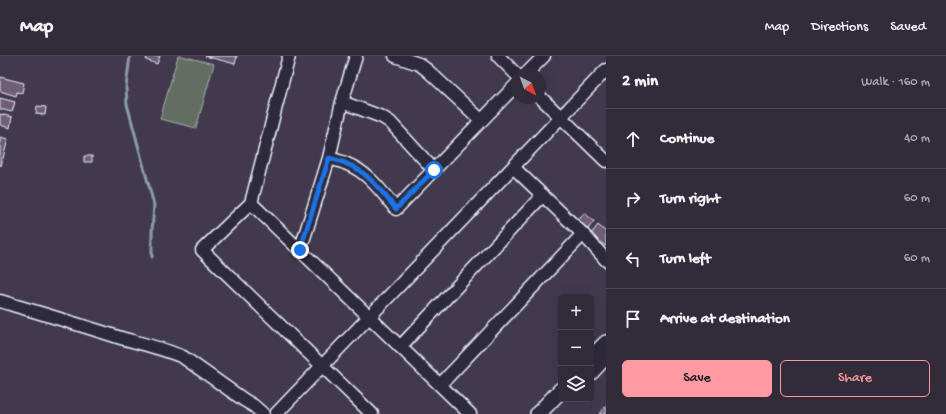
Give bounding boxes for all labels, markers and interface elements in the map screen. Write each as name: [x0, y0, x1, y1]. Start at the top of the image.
text: Map: [20, 16, 53, 39]
text: Map: [765, 19, 789, 36]
text: Directions: [811, 19, 868, 36]
text: Saved: [890, 19, 926, 36]
north arrow: [510, 68, 546, 104]
text: 2 min: [622, 72, 658, 92]
text: Walk · 160 m: [861, 75, 930, 90]
icon: ahead: [622, 128, 644, 150]
text: Continue: [660, 130, 714, 148]
text: 40 m: [904, 131, 930, 146]
route start: [425, 161, 443, 179]
icon: right: [622, 188, 644, 210]
text: Turn right: [660, 190, 720, 208]
text: 60 m: [904, 191, 930, 206]
route end: [291, 241, 309, 259]
icon: left: [622, 248, 644, 270]
text: Turn left: [660, 250, 711, 268]
text: 60 m: [904, 251, 930, 266]
map controls: [558, 294, 594, 402]
button: +: [558, 294, 594, 330]
icon: arrive: [622, 308, 644, 330]
text: Arrive at destination: [660, 310, 790, 328]
button: −: [558, 330, 594, 366]
button: Save: [622, 360, 772, 397]
button: Share: [780, 360, 930, 397]
button: layers: [558, 366, 594, 402]

